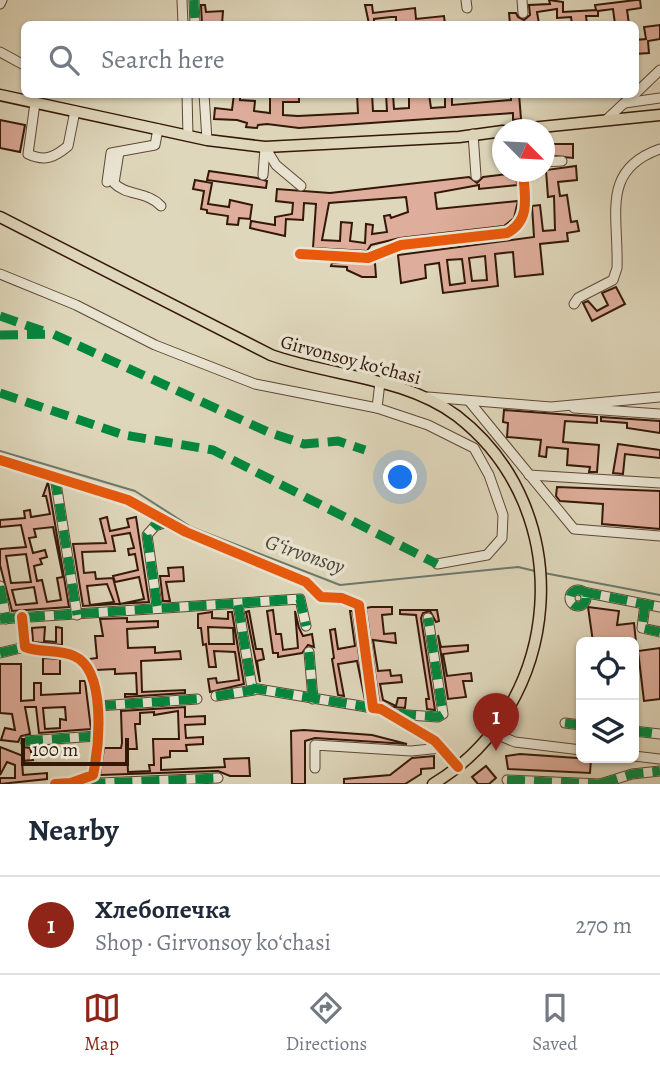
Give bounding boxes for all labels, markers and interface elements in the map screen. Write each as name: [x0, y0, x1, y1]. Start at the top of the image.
search box: [21, 21, 639, 98]
icon: search: [45, 41, 83, 79]
text: Search here: [101, 42, 225, 77]
north arrow: [492, 119, 555, 182]
street label: Girvonsoy koʻchasi: [278, 329, 424, 391]
your location: [383, 460, 417, 494]
water label: G‘irvonsoy: [261, 527, 349, 581]
map controls: [576, 637, 639, 763]
button: locate: [576, 637, 639, 700]
pin: 1: [473, 693, 519, 751]
button: layers: [576, 700, 639, 763]
scale bar: [21, 735, 130, 767]
text: 100 m: [32, 737, 78, 763]
text: Nearby: [28, 810, 119, 850]
text: Хлебопечка: [95, 892, 231, 927]
text: 1: [47, 910, 55, 941]
text: 270 m: [575, 910, 632, 941]
text: Shop · Girvonsoy koʻchasi: [95, 927, 331, 958]
tab: Map: [83, 989, 121, 1057]
tab: Directions: [286, 989, 367, 1057]
tab: Saved: [532, 989, 577, 1057]

